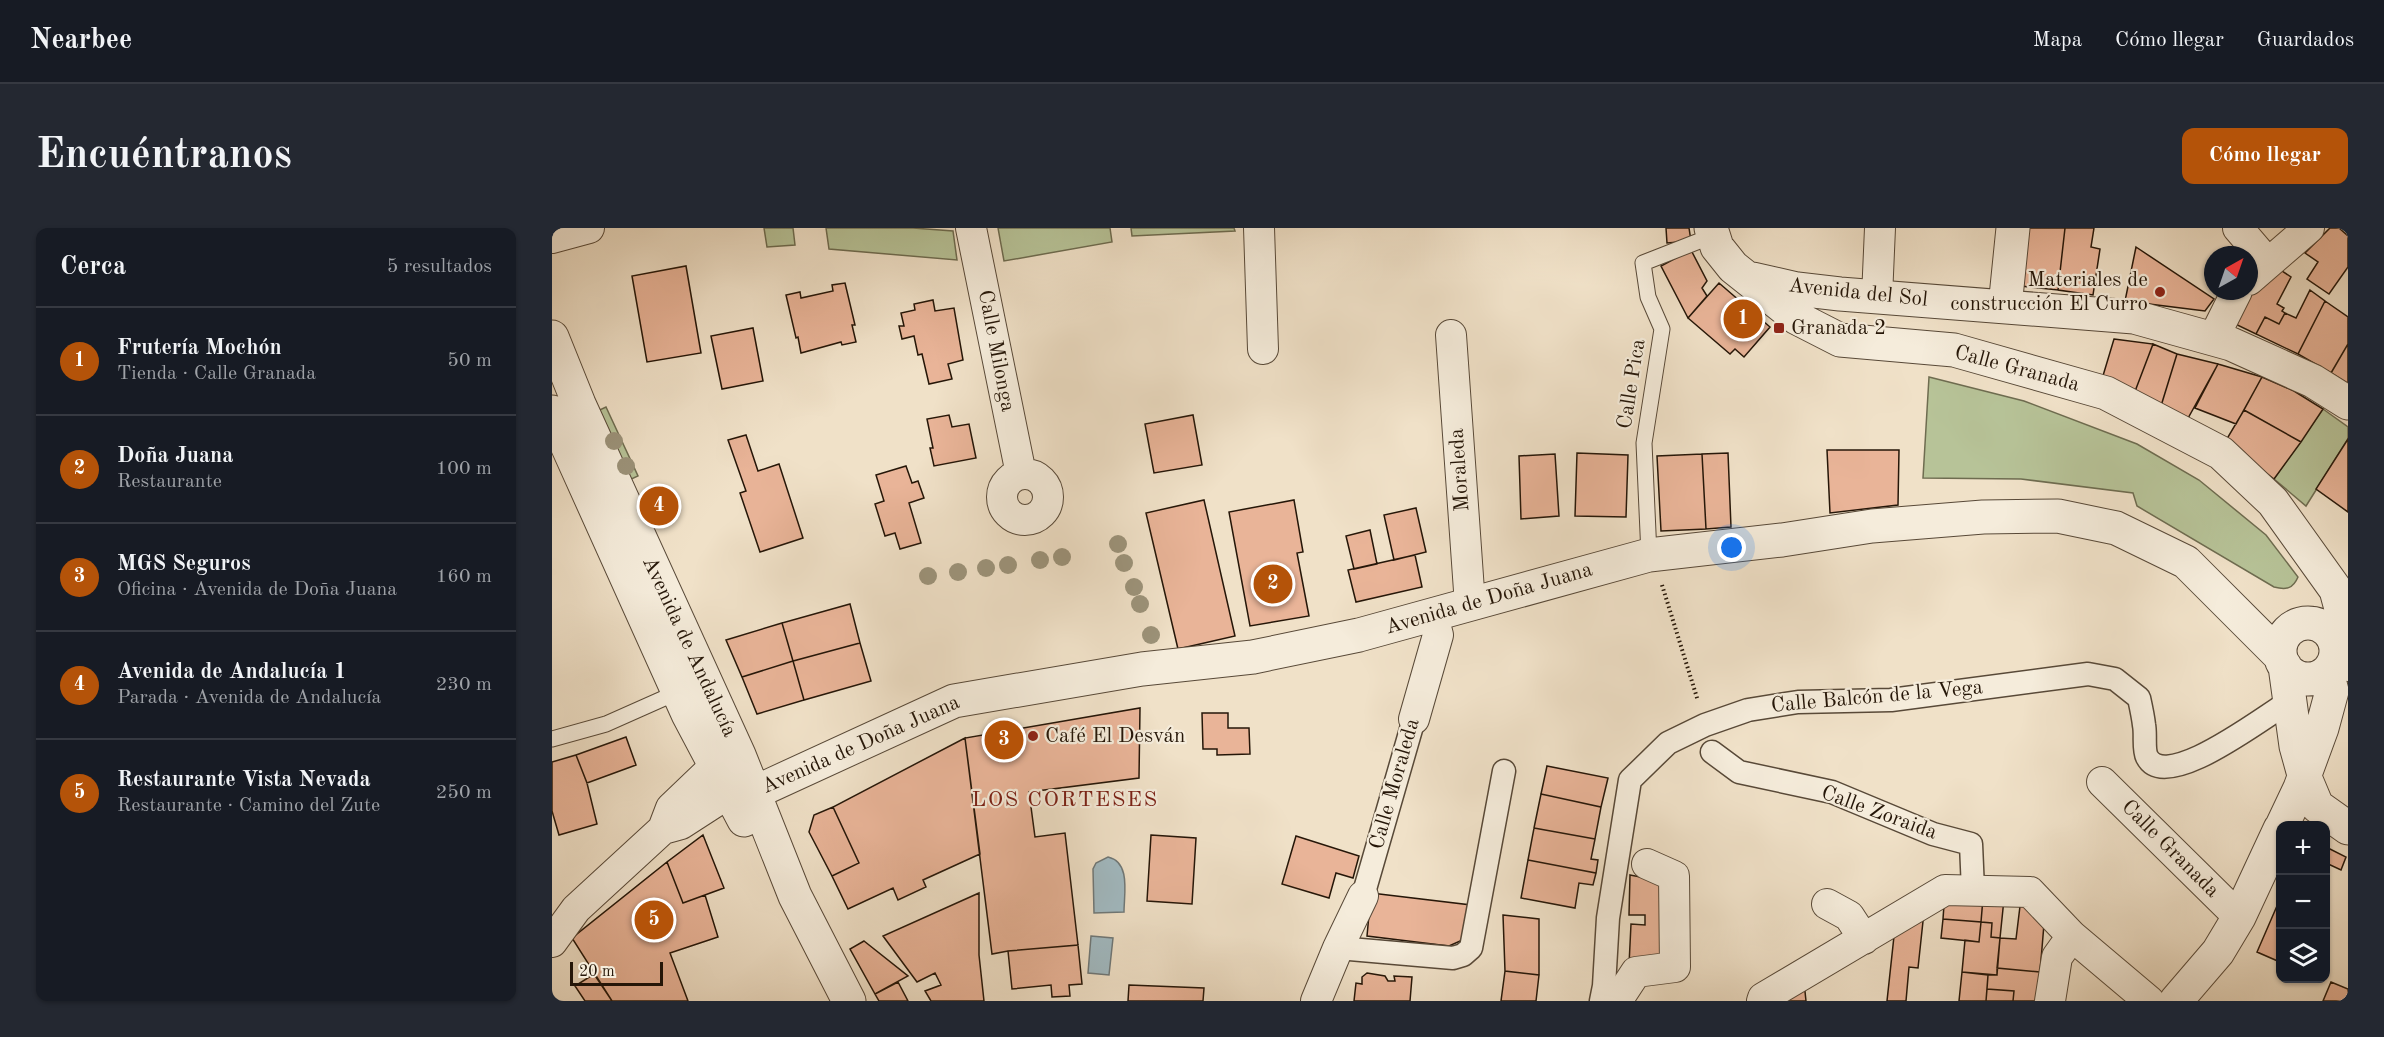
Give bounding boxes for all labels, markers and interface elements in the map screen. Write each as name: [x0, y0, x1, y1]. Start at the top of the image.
text: Nearbee: [30, 27, 132, 55]
text: Mapa: [2033, 30, 2082, 51]
text: Cómo llegar: [2115, 30, 2224, 51]
text: Guardados: [2257, 30, 2354, 51]
button: Cómo llegar: [2182, 128, 2348, 184]
text: Encuéntranos: [36, 135, 292, 177]
north arrow: [2204, 246, 2258, 300]
text: Cerca: [60, 254, 126, 280]
text: 5 resultados: [387, 257, 492, 277]
place label: Materiales de construcción El Curro: [1950, 270, 2148, 315]
street label: Avenida del Sol: [1787, 275, 1929, 311]
marker: Materiales de construcción El Curro: [2153, 285, 2167, 299]
street label: Calle Milonga: [974, 288, 1018, 414]
pin: 1: [1724, 296, 1762, 341]
place label: Granada 2: [1791, 318, 1886, 339]
marker: Granada 2: [1772, 321, 1786, 335]
text: Frutería Mochón: [117, 337, 282, 359]
street label: Calle Pica: [1615, 338, 1649, 430]
street label: Calle Granada: [1952, 342, 2082, 396]
text: 1: [74, 351, 85, 371]
text: 50 m: [447, 351, 492, 371]
text: Tienda · Calle Granada: [117, 364, 316, 384]
street label: Moraleda: [1447, 428, 1473, 512]
text: Doña Juana: [117, 445, 234, 467]
text: 2: [74, 459, 85, 479]
text: 100 m: [436, 459, 492, 479]
text: Restaurante: [117, 472, 222, 492]
pin: 4: [640, 484, 678, 528]
your location: [1717, 533, 1746, 562]
text: MGS Seguros: [117, 553, 251, 575]
street label: Avenida de Andalucía: [638, 554, 740, 740]
street label: Avenida de Doña Juana: [1383, 559, 1595, 639]
pin: 2: [1254, 562, 1292, 606]
text: 3: [74, 567, 85, 587]
text: 160 m: [436, 567, 492, 587]
text: Oficina · Avenida de Doña Juana: [117, 580, 397, 600]
text: Avenida de Andalucía 1: [117, 661, 346, 683]
text: 4: [74, 675, 85, 695]
text: 230 m: [436, 675, 492, 695]
street label: Calle Balcón de la Vega: [1770, 677, 1984, 717]
text: Parada · Avenida de Andalucía: [117, 688, 381, 708]
street label: Avenida de Doña Juana: [759, 692, 963, 798]
street label: Calle Moraleda: [1366, 716, 1424, 852]
pin: 3: [984, 718, 1024, 762]
place label: Café El Desván: [1045, 726, 1185, 747]
marker: Café El Desván: [1026, 729, 1040, 743]
text: Restaurante Vista Nevada: [117, 769, 371, 791]
street label: Calle Zoraida: [1818, 782, 1940, 844]
text: 5: [74, 783, 85, 803]
text: 250 m: [436, 783, 492, 803]
district label: LOS CORTESES: [971, 789, 1159, 811]
text: Restaurante · Camino del Zute: [117, 796, 380, 816]
street label: Calle Granada: [2117, 796, 2223, 902]
map controls: [2276, 821, 2330, 983]
button: +: [2276, 821, 2330, 875]
button: −: [2276, 875, 2330, 929]
pin: 5: [634, 898, 674, 942]
button: layers: [2276, 929, 2330, 983]
scale bar: [570, 959, 663, 986]
text: 20 m: [579, 964, 615, 980]

